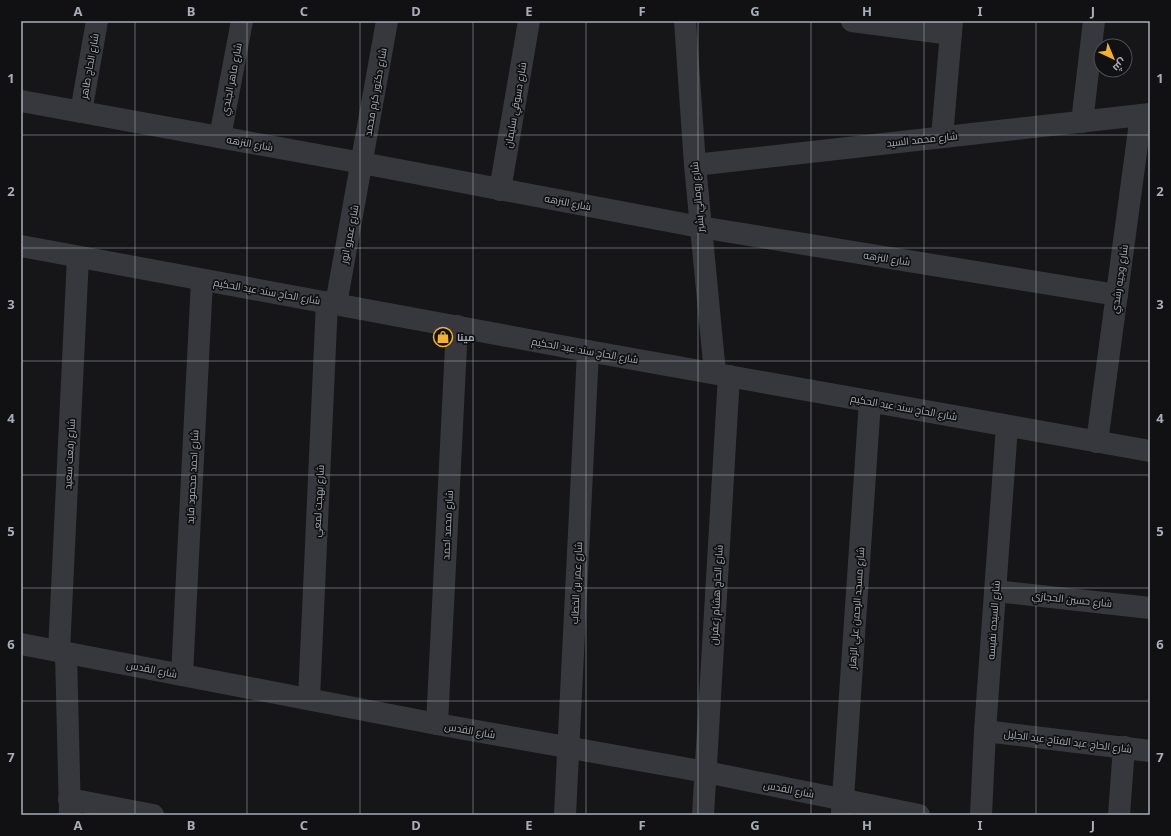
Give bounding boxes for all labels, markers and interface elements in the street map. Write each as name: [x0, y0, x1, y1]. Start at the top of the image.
text: A: [74, 2, 83, 20]
text: B: [187, 2, 195, 20]
text: C: [300, 2, 308, 20]
text: D: [411, 2, 421, 20]
text: E: [525, 2, 533, 20]
text: F: [638, 2, 646, 20]
text: G: [750, 2, 760, 20]
text: H: [862, 2, 872, 20]
text: I: [977, 2, 983, 20]
text: J: [1090, 2, 1095, 20]
street label: شارع الحاج طاهر: [76, 32, 102, 101]
north arrow: [1093, 38, 1133, 78]
street label: شارع ماهر الجندي: [217, 42, 246, 117]
street label: شارع دكتور كرم محمد: [360, 47, 391, 138]
text: ش: [1110, 55, 1131, 76]
street label: شارع دسوقي سليمان: [501, 61, 530, 149]
text: 1: [7, 69, 15, 87]
text: 1: [1156, 69, 1164, 87]
street label: شارع محمد السيد: [886, 128, 958, 150]
street label: شارع النزهه: [226, 132, 274, 154]
street label: شارع روماني بشير: [687, 161, 708, 234]
text: 2: [7, 182, 15, 200]
text: 2: [1156, 182, 1164, 200]
street label: شارع النزهه: [544, 191, 592, 213]
street label: شارع عمرو انور: [336, 203, 362, 266]
street label: شارع وجيه رشدي: [1107, 244, 1132, 315]
street label: شارع النزهه: [863, 247, 911, 269]
street label: شارع الحاج سند عبد الحكيم: [212, 275, 322, 308]
text: 3: [7, 295, 15, 313]
text: 3: [1156, 295, 1164, 313]
shop icon: مينا: [432, 326, 454, 348]
place label: مينا: [457, 330, 475, 344]
street label: شارع الحاج سند عبد الحكيم: [530, 334, 640, 367]
street label: شارع الحاج سند عبد الحكيم: [849, 391, 959, 424]
text: 4: [7, 409, 15, 427]
text: 4: [1156, 409, 1164, 427]
street label: شارع رفعت سعيد: [60, 418, 78, 490]
street label: شارع احمد محمود فايد: [183, 430, 201, 524]
street label: شارع بهجت لمعي: [309, 464, 328, 538]
street label: شارع محمد احمد: [438, 490, 456, 560]
text: 5: [7, 522, 15, 540]
text: 5: [1156, 522, 1164, 540]
street label: شارع عمر بن الخطاب: [567, 542, 585, 624]
street label: شارع الحاج هشام زعفران: [706, 544, 727, 646]
street label: شارع مسجد الرحمن علي الزهار: [845, 546, 868, 671]
street label: شارع السيده نفيسه: [983, 580, 1003, 660]
street label: شارع حسين الحجازي: [1031, 588, 1113, 611]
text: 6: [7, 635, 15, 653]
text: 6: [1156, 635, 1164, 653]
street label: شارع القدس: [126, 657, 178, 681]
street label: شارع القدس: [444, 719, 496, 741]
street label: شارع الحاج عبد الفتاح عبد الجليل: [1003, 726, 1133, 756]
text: 7: [7, 748, 15, 766]
text: 7: [1156, 748, 1164, 766]
street label: شارع القدس: [763, 777, 815, 801]
text: A: [74, 816, 83, 834]
text: B: [187, 816, 195, 834]
text: C: [300, 816, 308, 834]
text: D: [411, 816, 421, 834]
text: E: [525, 816, 533, 834]
text: F: [638, 816, 646, 834]
text: G: [750, 816, 760, 834]
text: H: [862, 816, 872, 834]
text: I: [977, 816, 983, 834]
text: J: [1090, 816, 1095, 834]

